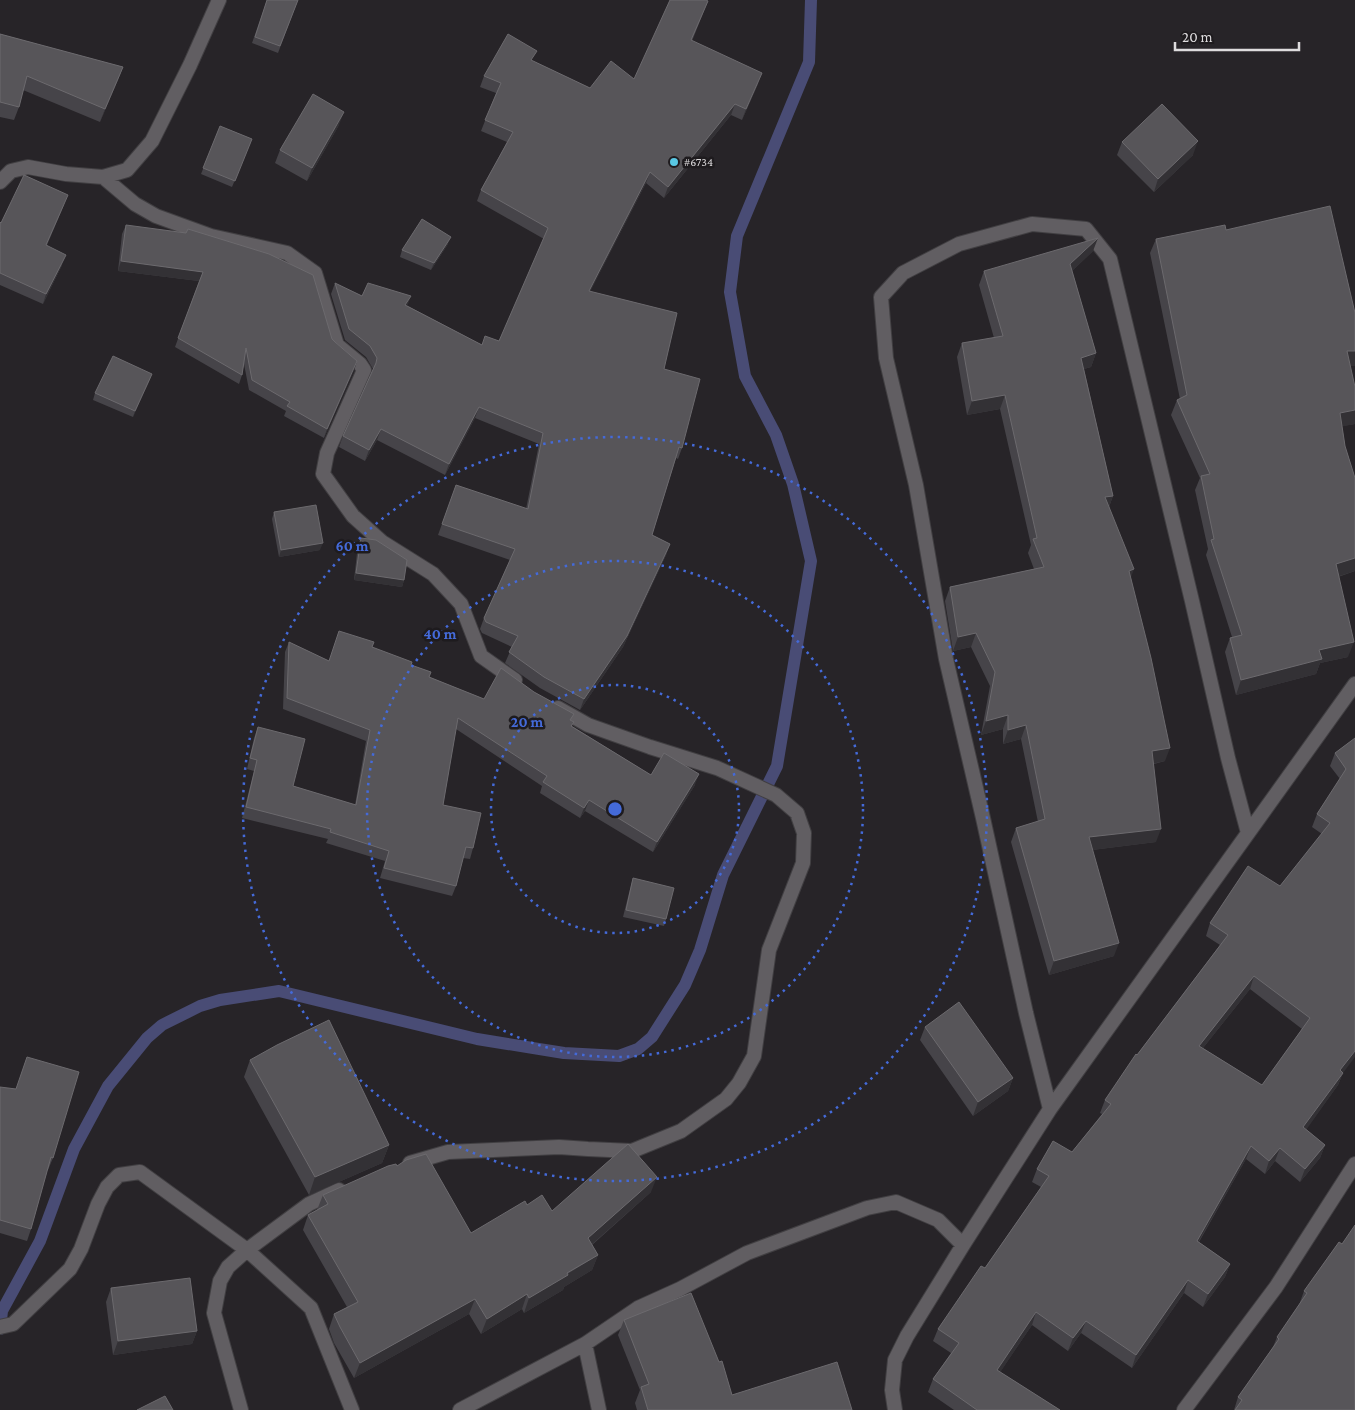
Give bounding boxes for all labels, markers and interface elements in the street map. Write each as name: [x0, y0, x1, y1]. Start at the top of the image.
scale bar: [1175, 20, 1299, 52]
text: 20 m: [1182, 29, 1213, 45]
place label: #6734: [684, 155, 713, 169]
marker: #6734: [668, 156, 680, 168]
text: 60 m: [336, 538, 369, 554]
text: 40 m: [424, 626, 457, 642]
text: 20 m: [511, 714, 543, 730]
centre of rings: [606, 800, 624, 818]

